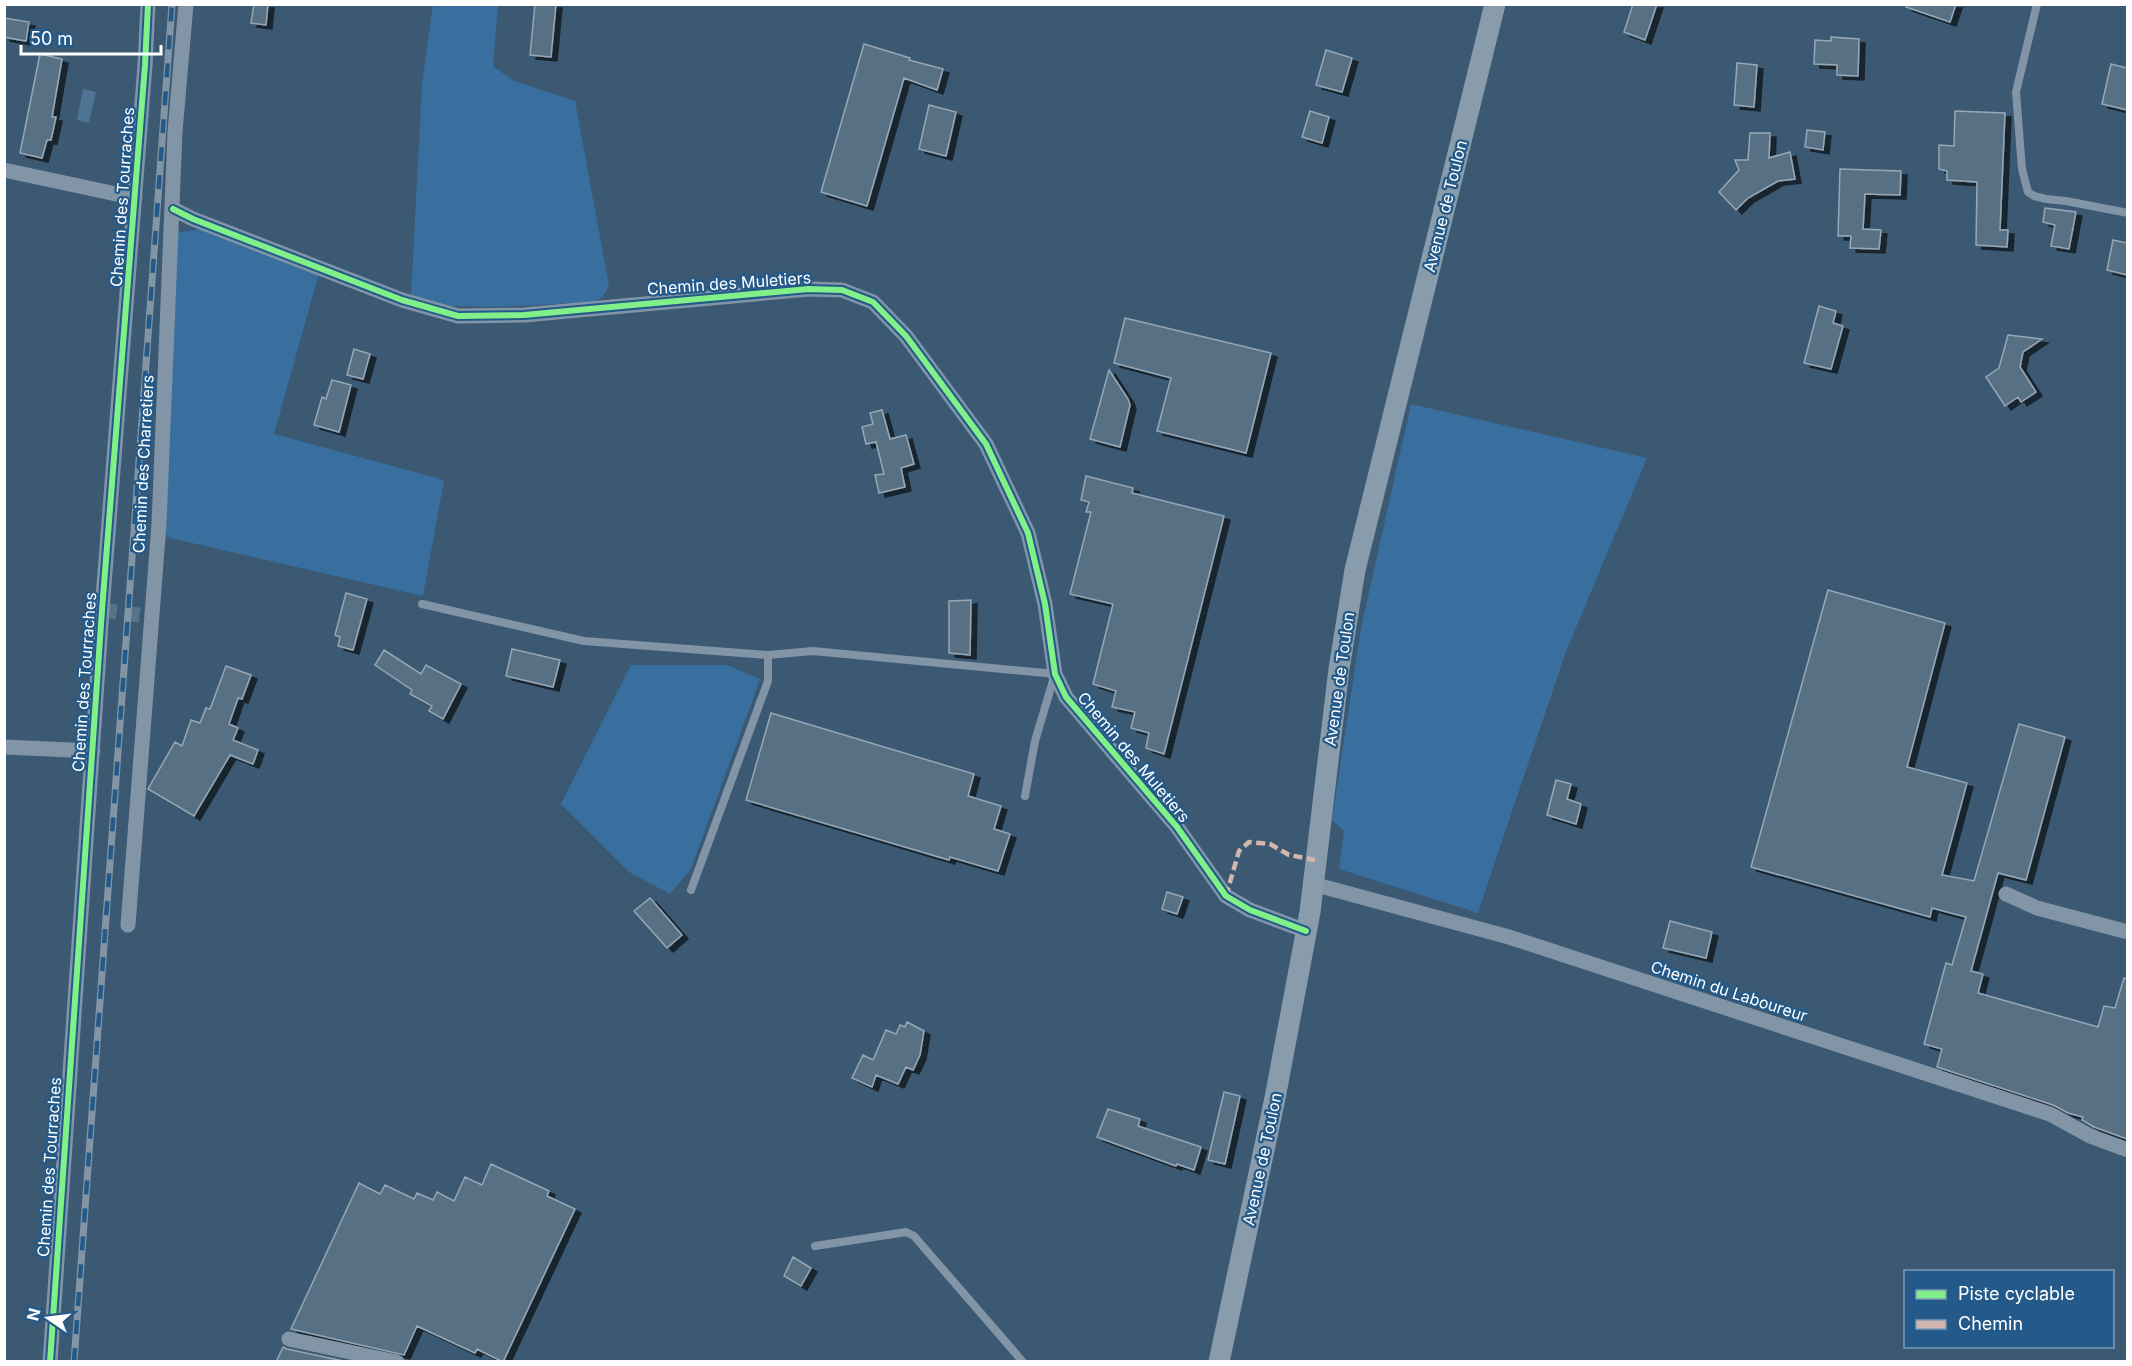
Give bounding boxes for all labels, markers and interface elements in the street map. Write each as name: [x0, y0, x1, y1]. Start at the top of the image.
scale bar: [21, 18, 160, 56]
text: 50 m: [30, 28, 73, 49]
street label: Chemin des Tourraches: [106, 106, 138, 288]
street label: Avenue de Toulon: [1419, 138, 1471, 274]
street label: Chemin des Muletiers: [646, 267, 812, 299]
street label: Chemin des Charretiers: [128, 374, 158, 554]
street label: Chemin des Tourraches: [68, 591, 100, 773]
street label: Avenue de Toulon: [1320, 611, 1358, 747]
street label: Chemin des Muletiers: [1073, 688, 1195, 826]
street label: Chemin du Laboureur: [1648, 956, 1810, 1026]
street label: Chemin des Tourraches: [33, 1076, 65, 1258]
street label: Avenue de Toulon: [1238, 1091, 1286, 1227]
legend: [1904, 1270, 2114, 1348]
text: Piste cyclable: [1958, 1283, 2075, 1304]
north arrow: [18, 1288, 78, 1348]
text: N: [22, 1306, 45, 1323]
text: Chemin: [1958, 1313, 2023, 1334]

